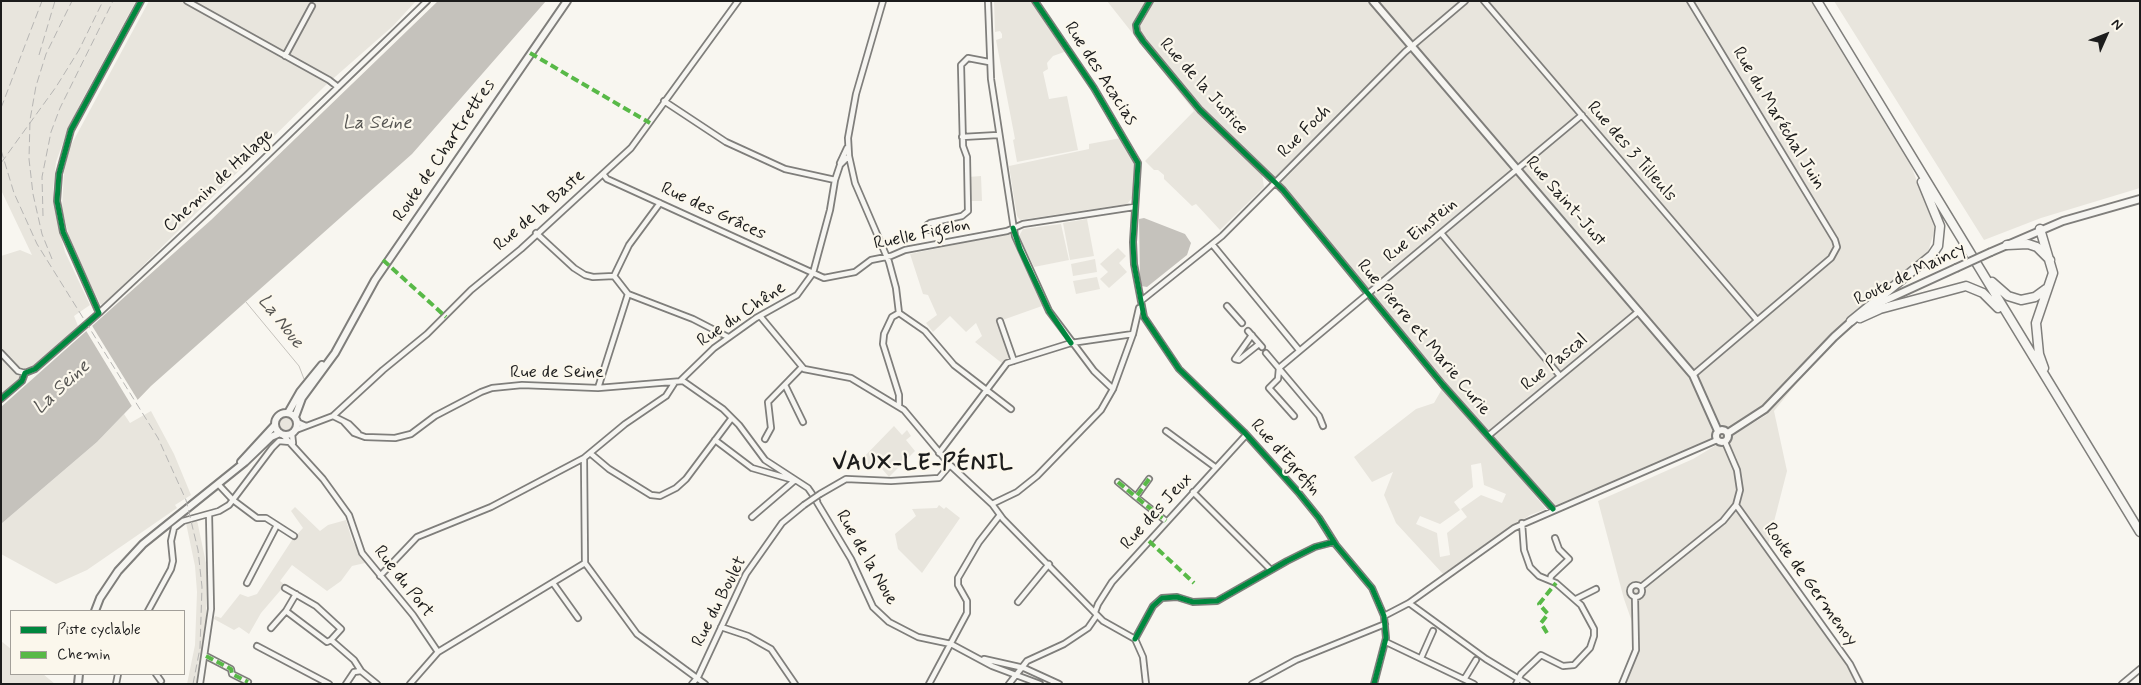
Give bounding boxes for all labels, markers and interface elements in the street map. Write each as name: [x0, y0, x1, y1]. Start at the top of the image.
north arrow: [2081, 10, 2131, 60]
text: N: [2107, 15, 2126, 34]
street label: Rue des Acacias: [1059, 18, 1141, 130]
street label: Rue de la Justice: [1154, 34, 1252, 140]
street label: Rue du Maréchal Juin: [1727, 44, 1829, 194]
street label: Route de Chartrettes: [389, 76, 501, 226]
street label: Rue des 3 Tilleuls: [1581, 97, 1681, 207]
street label: Rue Foch: [1274, 101, 1336, 163]
water label: La Seine: [342, 113, 412, 135]
street label: Chemin de Halage: [159, 124, 279, 238]
street label: Rue Saint-Just: [1520, 152, 1610, 252]
street label: Rue de la Baste: [490, 165, 590, 257]
street label: Rue des Grâces: [657, 178, 769, 246]
street label: Rue Einstein: [1380, 194, 1462, 268]
street label: Ruelle Figelon: [872, 214, 972, 256]
street label: Route de Maincy: [1851, 239, 1969, 311]
street label: Rue Pierre et Marie Curie: [1351, 256, 1495, 420]
street label: Rue du Chêne: [694, 278, 790, 352]
water label: La Noue: [252, 290, 308, 354]
street label: Rue Pascal: [1517, 330, 1593, 396]
water label: La Seine: [29, 356, 95, 420]
street label: Rue de Seine: [510, 362, 604, 384]
street label: Rue d'Egrefin: [1245, 415, 1325, 501]
district label: VAUX-LE-PÉNIL: [831, 451, 1015, 477]
street label: Rue des Jeux: [1117, 469, 1197, 555]
street label: Rue de la Noue: [830, 507, 902, 609]
street label: Route de Germenoy: [1758, 519, 1862, 651]
street label: Rue du Port: [368, 542, 438, 622]
street label: Rue du Boulet: [688, 553, 752, 651]
legend: [10, 610, 185, 675]
text: Piste cyclable: [57, 620, 141, 640]
text: Chemin: [57, 645, 110, 665]

